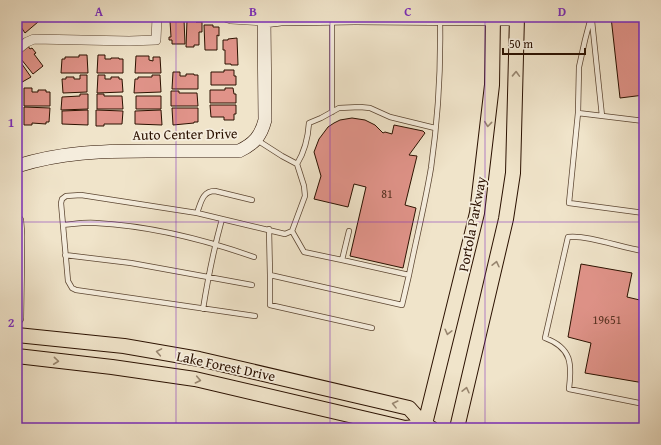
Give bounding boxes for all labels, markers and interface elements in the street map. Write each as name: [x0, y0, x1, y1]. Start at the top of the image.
text: A: [95, 2, 104, 21]
text: B: [249, 2, 257, 21]
text: C: [404, 2, 412, 21]
text: D: [558, 2, 566, 21]
scale bar: [503, 30, 585, 56]
text: 50 m: [509, 35, 533, 52]
one-way arrow: [511, 71, 520, 77]
text: 1: [8, 113, 14, 132]
one-way arrow: [483, 121, 492, 127]
street label: Auto Center Drive: [132, 123, 238, 145]
street label: Portola Parkway: [453, 175, 491, 273]
house number: 81: [381, 185, 393, 202]
one-way arrow: [491, 260, 499, 267]
house number: 19651: [593, 311, 622, 328]
text: 2: [8, 313, 15, 332]
one-way arrow: [444, 328, 453, 335]
street label: Lake Forest Drive: [175, 346, 278, 386]
one-way arrow: [155, 348, 162, 357]
one-way arrow: [53, 356, 59, 365]
one-way arrow: [195, 375, 202, 383]
one-way arrow: [461, 387, 470, 394]
one-way arrow: [392, 401, 398, 409]

